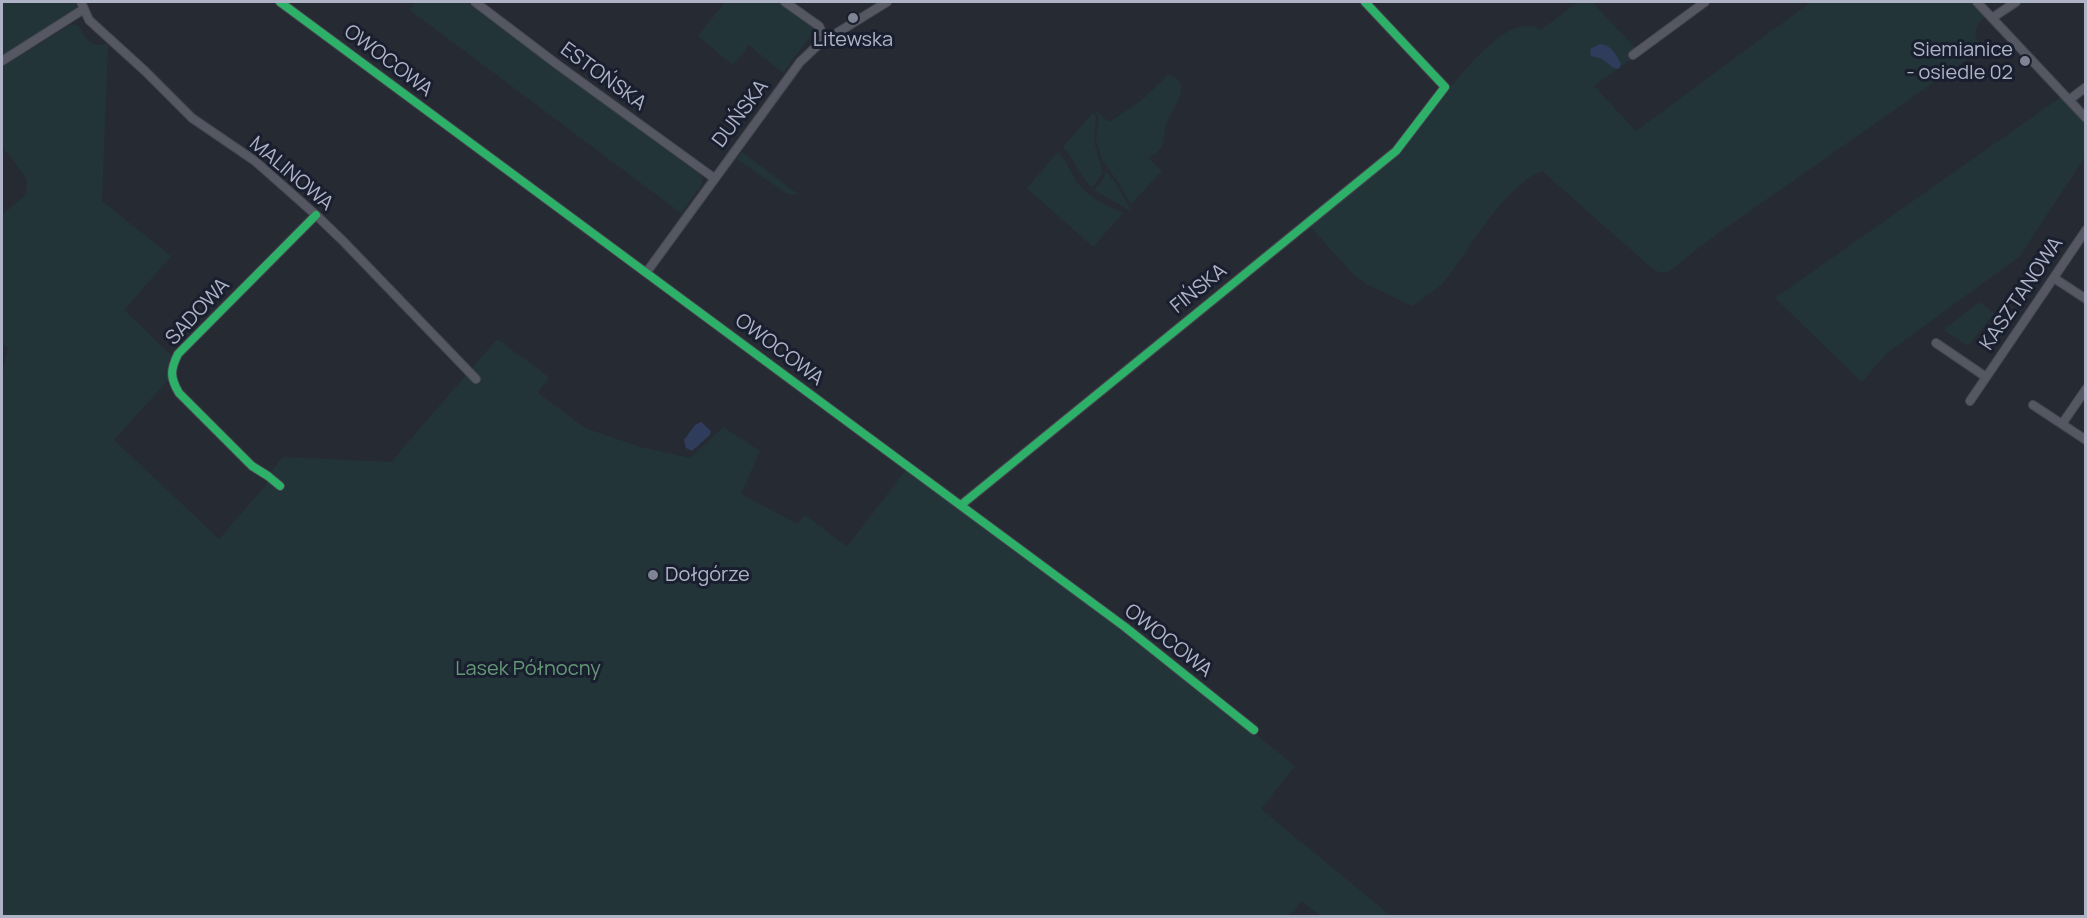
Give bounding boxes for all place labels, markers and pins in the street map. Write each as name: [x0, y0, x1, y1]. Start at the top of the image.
marker: Litewska: [846, 11, 860, 25]
place label: Litewska: [813, 28, 893, 52]
place label: Siemianice - osiedle 02: [1906, 38, 2013, 85]
marker: Siemianice - osiedle 02: [2018, 54, 2032, 68]
place label: Dołgórze: [665, 563, 750, 587]
marker: Dołgórze: [646, 568, 660, 582]

